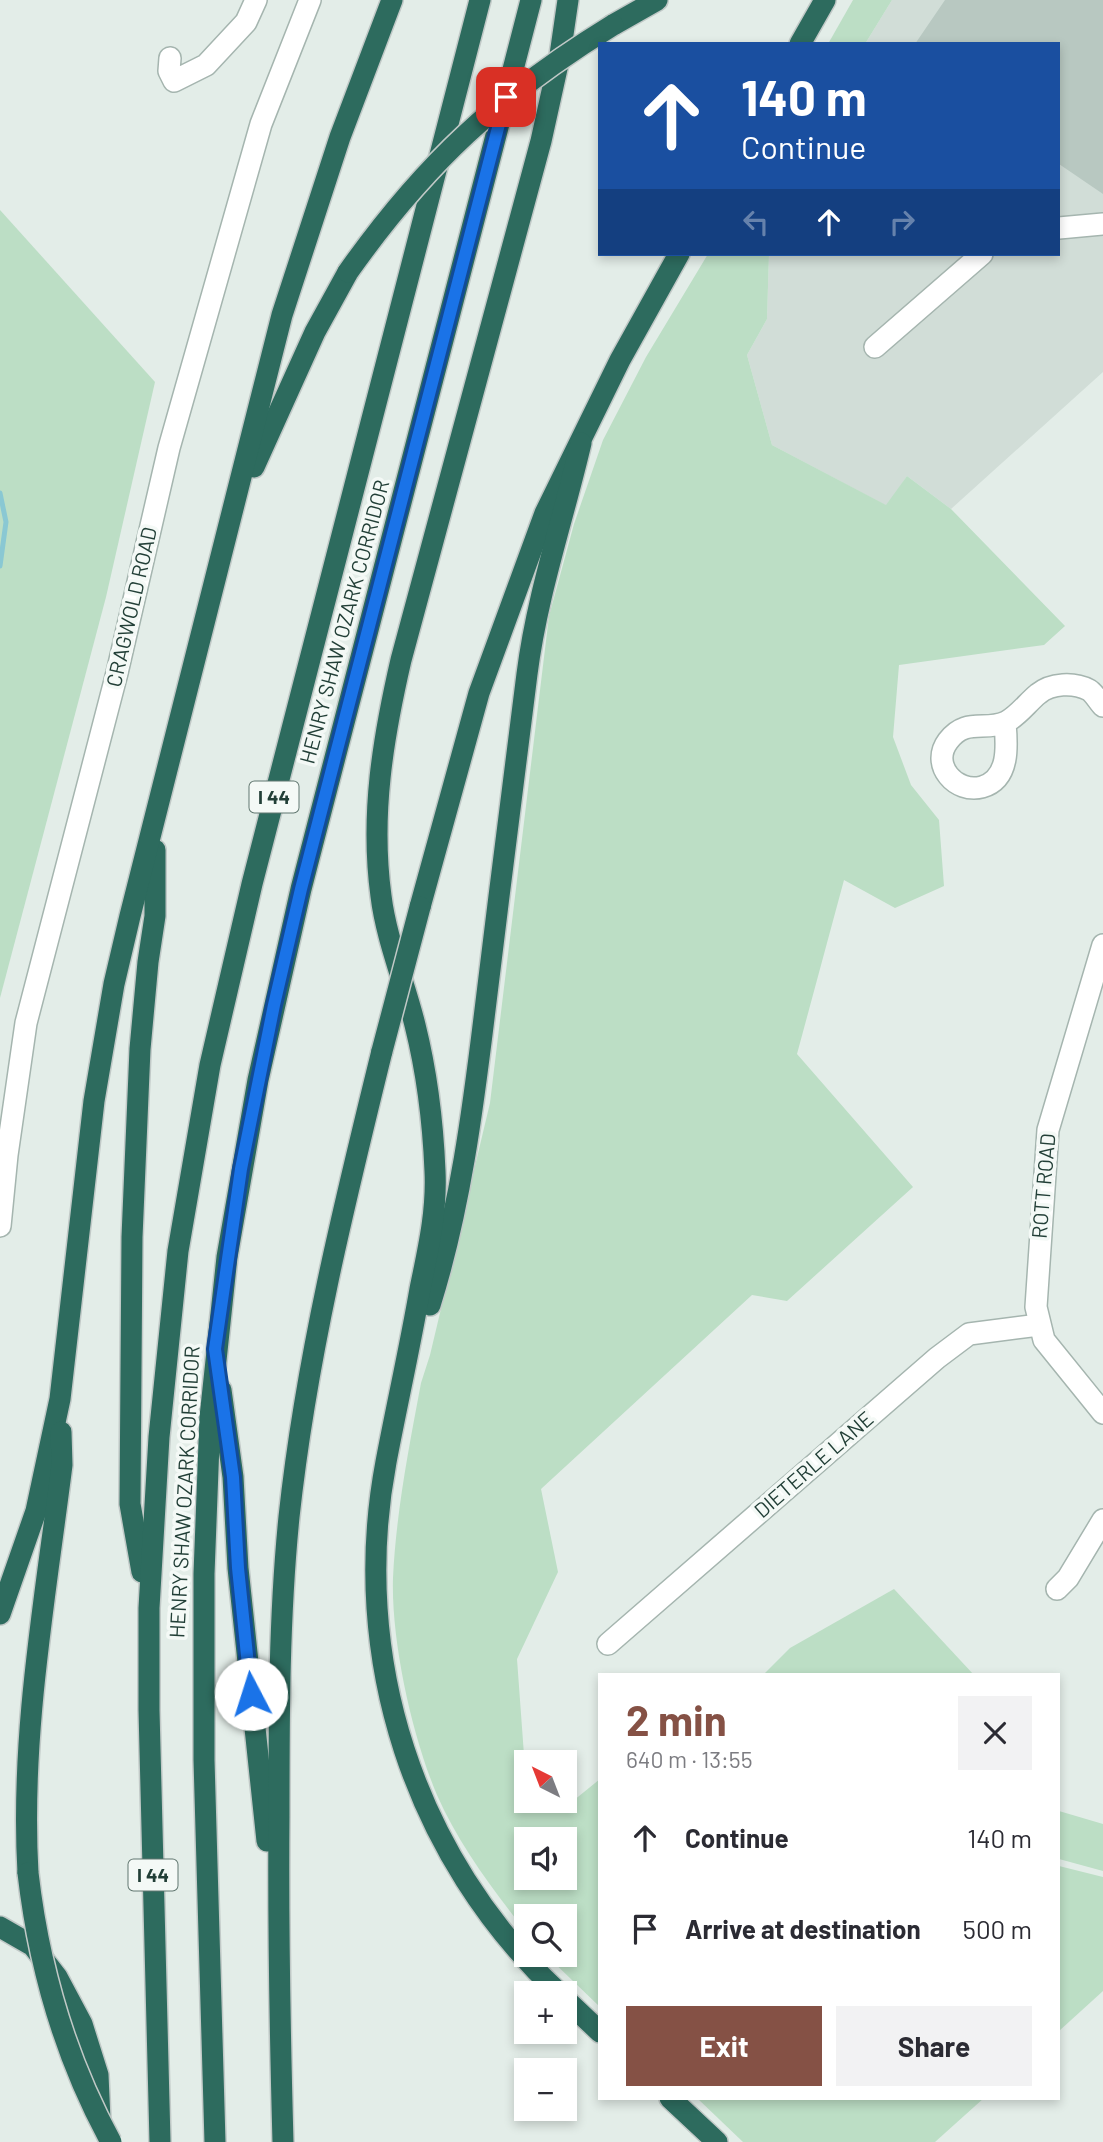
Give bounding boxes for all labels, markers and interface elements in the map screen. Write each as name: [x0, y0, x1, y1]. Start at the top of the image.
pin: [476, 67, 536, 127]
text: 140 m: [741, 67, 867, 126]
icon: ahead: [626, 70, 717, 161]
icon: arrive: [487, 78, 525, 116]
text: Continue: [741, 127, 866, 165]
icon: left: [737, 203, 775, 241]
icon: ahead: [810, 203, 848, 241]
icon: right: [883, 203, 921, 241]
street label: HENRY SHAW OZARK CORRIDOR: [294, 477, 394, 766]
street label: CRAGWOLD ROAD: [100, 524, 161, 689]
road number: I 44: [250, 782, 298, 812]
street label: ROTT ROAD: [1025, 1132, 1060, 1239]
street label: HENRY SHAW OZARK CORRIDOR: [163, 1345, 204, 1639]
street label: DIETERLE LANE: [748, 1405, 878, 1522]
position arrow: [214, 1657, 288, 1731]
text: 2 min: [626, 1694, 727, 1744]
button: close: [958, 1696, 1032, 1770]
text: 640 m · 13:55: [626, 1745, 753, 1773]
north arrow: [514, 1750, 578, 1813]
map controls: [514, 1750, 577, 2121]
icon: ahead: [626, 1819, 664, 1857]
text: Continue: [685, 1822, 789, 1853]
text: 140 m: [967, 1822, 1032, 1853]
button: sound: [514, 1827, 577, 1890]
road number: I 44: [128, 1859, 178, 1890]
button: search: [514, 1904, 577, 1967]
icon: arrive: [626, 1910, 664, 1948]
text: Arrive at destination: [685, 1913, 921, 1944]
text: 500 m: [963, 1913, 1032, 1944]
button: +: [514, 1981, 577, 2044]
button: Exit: [626, 2006, 822, 2086]
button: Share: [836, 2006, 1032, 2086]
button: −: [514, 2058, 577, 2121]

